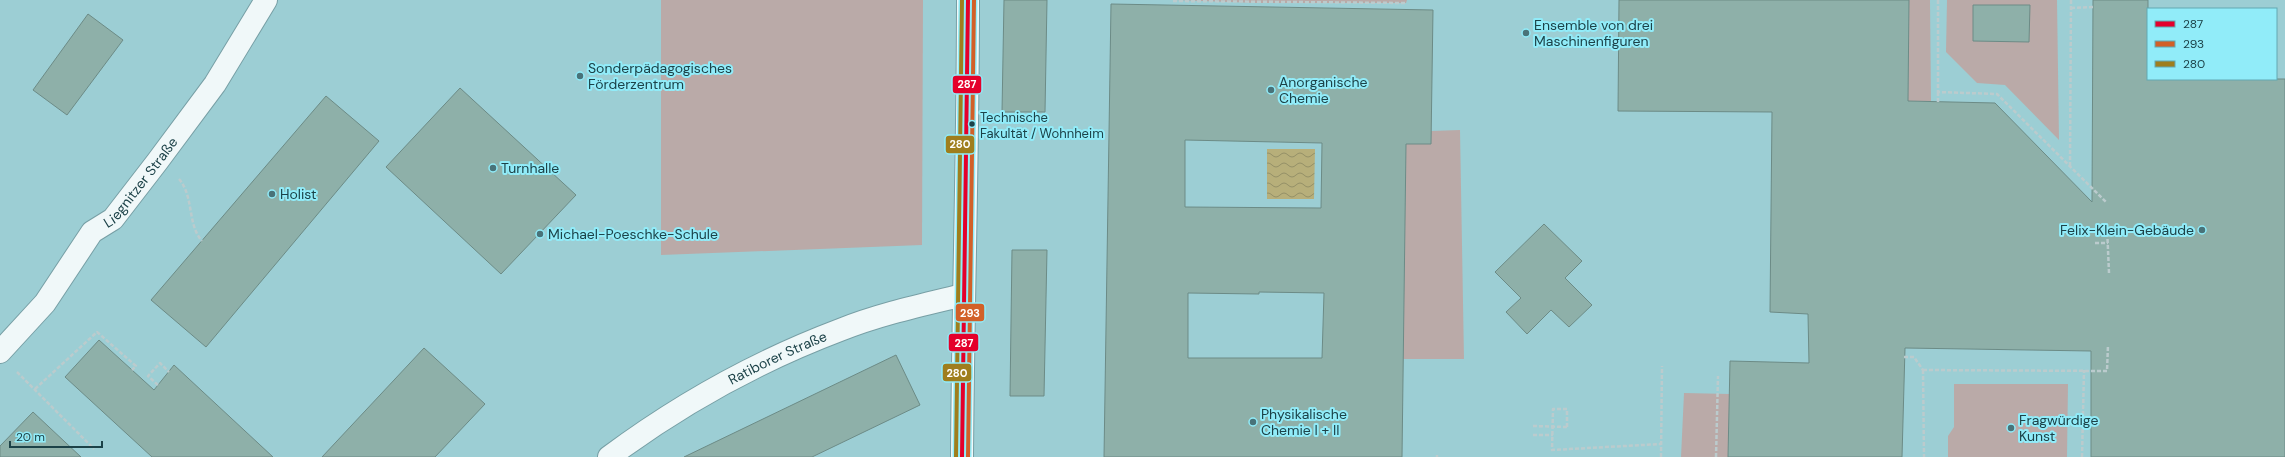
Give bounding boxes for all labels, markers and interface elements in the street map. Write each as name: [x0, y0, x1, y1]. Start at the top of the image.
legend: [2147, 8, 2277, 80]
place label: Ensemble von drei Maschinenfiguren: [1534, 16, 1653, 50]
text: 287: [2183, 16, 2203, 32]
marker: Ensemble von drei Maschinenfiguren: [1521, 28, 1531, 38]
text: 293: [2183, 36, 2204, 52]
text: 280: [2183, 56, 2205, 72]
place label: Sonderpädagogisches Förderzentrum: [588, 59, 732, 93]
marker: Sonderpädagogisches Förderzentrum: [575, 71, 585, 81]
place label: Anorganische Chemie: [1279, 73, 1368, 107]
line badge: 287: [952, 75, 982, 94]
text: 287: [957, 77, 977, 91]
marker: Anorganische Chemie: [1266, 85, 1276, 95]
place label: Technische Fakultät / Wohnheim: [980, 109, 1104, 142]
marker: Technische Fakultät / Wohnheim: [967, 119, 977, 129]
street label: Liegnitzer Straße: [100, 134, 181, 232]
line badge: 280: [945, 135, 975, 154]
text: 280: [950, 137, 971, 151]
place label: Turnhalle: [501, 159, 559, 177]
marker: Turnhalle: [488, 163, 498, 173]
place label: Holist: [280, 185, 317, 203]
marker: Holist: [267, 189, 277, 199]
place label: Felix-Klein-Gebäude: [2060, 221, 2194, 239]
place label: Michael-Poeschke-Schule: [548, 225, 718, 243]
marker: Felix-Klein-Gebäude: [2197, 225, 2207, 235]
marker: Michael-Poeschke-Schule: [535, 229, 545, 239]
line badge: 293: [955, 303, 985, 322]
text: 293: [960, 306, 980, 320]
street label: Ratiborer Straße: [725, 327, 829, 389]
line badge: 287: [948, 333, 979, 352]
text: 287: [954, 336, 974, 350]
line badge: 280: [942, 363, 972, 382]
text: 280: [947, 366, 968, 380]
place label: Physikalische Chemie I + II: [1261, 405, 1347, 439]
place label: Fragwürdige Kunst: [2019, 411, 2098, 445]
marker: Physikalische Chemie I + II: [1248, 417, 1258, 427]
scale bar: [10, 423, 102, 449]
marker: Fragwürdige Kunst: [2006, 423, 2016, 433]
text: 20 m: [16, 429, 45, 445]

